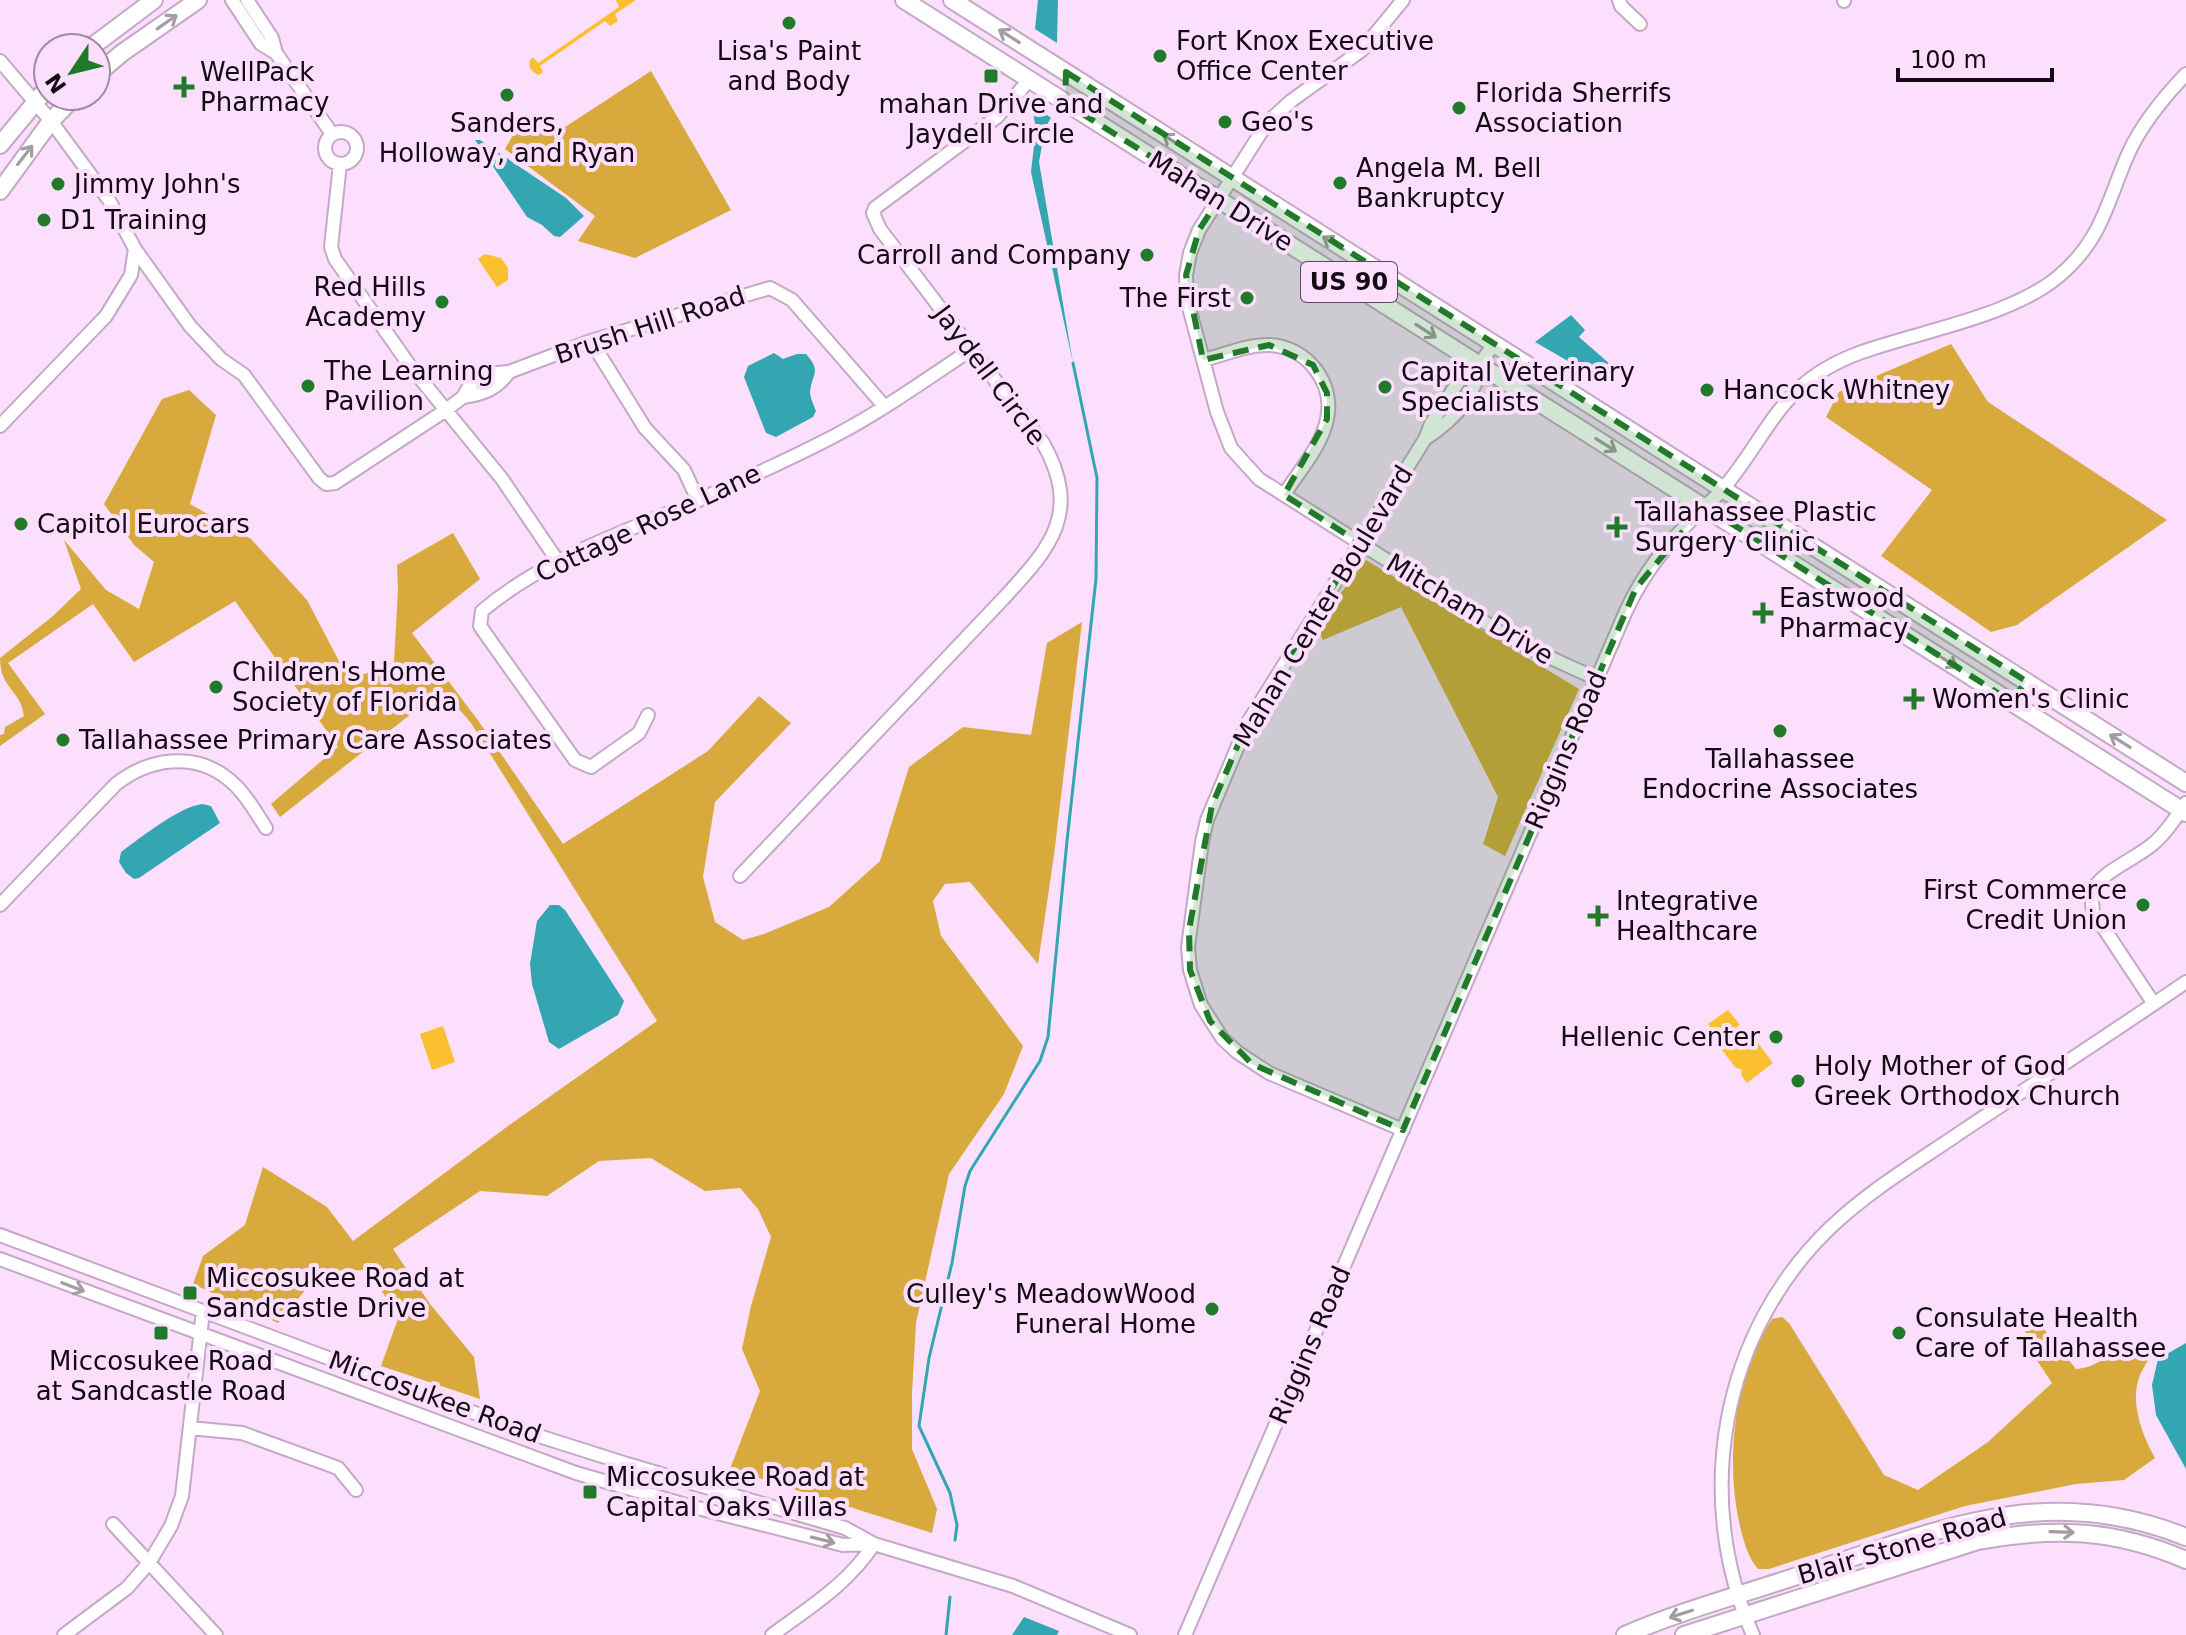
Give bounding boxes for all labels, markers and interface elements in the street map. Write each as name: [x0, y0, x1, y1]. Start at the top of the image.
one-way arrow: [156, 14, 178, 30]
marker: Lisa's Paint and Body: [780, 14, 798, 32]
place label: Fort Knox Executive Office Center: [1176, 26, 1434, 86]
one-way arrow: [998, 28, 1020, 45]
north arrow: [32, 32, 112, 112]
scale bar: [1898, 32, 2052, 82]
place label: Lisa's Paint and Body: [717, 36, 861, 96]
text: 100 m: [1910, 46, 1987, 74]
marker: Fort Knox Executive Office Center: [1151, 47, 1169, 65]
place label: WellPack Pharmacy: [200, 57, 329, 117]
marker: mahan Drive and Jaydell Circle: [982, 67, 1000, 85]
text: N: [41, 68, 72, 98]
marker: WellPack Pharmacy: [175, 78, 193, 96]
place label: Florida Sherrifs Association: [1475, 78, 1672, 138]
marker: Sanders, Holloway, and Ryan: [498, 86, 516, 104]
place label: mahan Drive and Jaydell Circle: [879, 89, 1103, 149]
marker: Florida Sherrifs Association: [1450, 99, 1468, 117]
place label: Geo's: [1241, 107, 1314, 137]
place label: Sanders, Holloway, and Ryan: [379, 108, 635, 168]
marker: Geo's: [1216, 113, 1234, 131]
one-way arrow: [1162, 132, 1185, 148]
one-way arrow: [16, 145, 33, 166]
street label: Mahan Drive: [1143, 145, 1299, 257]
place label: Angela M. Bell Bankruptcy: [1356, 153, 1541, 213]
place label: Jimmy John's: [72, 169, 240, 199]
marker: Angela M. Bell Bankruptcy: [1331, 174, 1349, 192]
marker: Jimmy John's: [49, 175, 67, 193]
place label: D1 Training: [60, 205, 207, 235]
marker: D1 Training: [35, 211, 53, 229]
one-way arrow: [1322, 235, 1345, 251]
place label: Carroll and Company: [857, 240, 1131, 270]
marker: Carroll and Company: [1138, 246, 1156, 264]
road number: US 90: [1301, 262, 1397, 302]
place label: Red Hills Academy: [305, 272, 426, 332]
street label: Brush Hill Road: [551, 280, 749, 370]
place label: The First: [1119, 283, 1231, 313]
marker: The First: [1238, 289, 1256, 307]
marker: Red Hills Academy: [433, 293, 451, 311]
street label: Jaydell Circle: [926, 298, 1052, 451]
one-way arrow: [1414, 324, 1437, 340]
place label: The Learning Pavilion: [323, 356, 494, 416]
place label: Capital Veterinary Specialists: [1401, 357, 1635, 417]
place label: Hancock Whitney: [1723, 375, 1950, 405]
marker: The Learning Pavilion: [299, 377, 317, 395]
marker: Capital Veterinary Specialists: [1376, 378, 1394, 396]
marker: Hancock Whitney: [1698, 381, 1716, 399]
one-way arrow: [1595, 436, 1617, 453]
street label: Cottage Rose Lane: [531, 458, 765, 588]
street label: Mahan Center Boulevard: [1227, 460, 1419, 752]
place label: Tallahassee Plastic Surgery Clinic: [1634, 497, 1877, 557]
place label: Capitol Eurocars: [37, 509, 250, 539]
marker: Capitol Eurocars: [12, 515, 30, 533]
marker: Tallahassee Plastic Surgery Clinic: [1606, 516, 1628, 538]
street label: Mitcham Drive: [1381, 547, 1559, 671]
place label: Eastwood Pharmacy: [1779, 583, 1908, 643]
marker: Eastwood Pharmacy: [1754, 604, 1772, 622]
one-way arrow: [1935, 652, 1957, 669]
place label: Children's Home Society of Florida: [232, 657, 458, 717]
street label: Riggins Road: [1519, 666, 1613, 834]
marker: Children's Home Society of Florida: [207, 678, 225, 696]
place label: Women's Clinic: [1932, 684, 2129, 714]
marker: Women's Clinic: [1903, 688, 1925, 710]
marker: Tallahassee Endocrine Associates: [1771, 722, 1789, 740]
place label: Tallahassee Primary Care Associates: [78, 725, 552, 755]
marker: Tallahassee Primary Care Associates: [54, 731, 72, 749]
one-way arrow: [2109, 733, 2132, 749]
place label: Tallahassee Endocrine Associates: [1642, 744, 1918, 804]
place label: First Commerce Credit Union: [1923, 875, 2127, 935]
place label: Integrative Healthcare: [1616, 886, 1758, 946]
marker: First Commerce Credit Union: [2134, 896, 2152, 914]
marker: Integrative Healthcare: [1587, 905, 1609, 927]
place label: Hellenic Center: [1560, 1022, 1760, 1052]
marker: Hellenic Center: [1767, 1028, 1785, 1046]
place label: Holy Mother of God Greek Orthodox Church: [1814, 1051, 2121, 1111]
marker: Holy Mother of God Greek Orthodox Church: [1789, 1072, 1807, 1090]
street label: Riggins Road: [1263, 1261, 1357, 1429]
place label: Miccosukee Road at Sandcastle Drive: [206, 1263, 464, 1323]
place label: Culley's MeadowWood Funeral Home: [906, 1279, 1196, 1339]
one-way arrow: [60, 1280, 85, 1295]
marker: Miccosukee Road at Sandcastle Drive: [181, 1284, 199, 1302]
marker: Culley's MeadowWood Funeral Home: [1203, 1300, 1221, 1318]
place label: Consulate Health Care of Tallahassee: [1915, 1303, 2166, 1363]
marker: Miccosukee Road at Sandcastle Road: [152, 1324, 170, 1342]
marker: Consulate Health Care of Tallahassee: [1890, 1324, 1908, 1342]
street label: Miccosukee Road: [325, 1345, 545, 1449]
place label: Miccosukee Road at Sandcastle Road: [36, 1346, 286, 1406]
place label: Miccosukee Road at Capital Oaks Villas: [606, 1462, 864, 1522]
marker: Miccosukee Road at Capital Oaks Villas: [581, 1483, 599, 1501]
street label: Blair Stone Road: [1794, 1502, 2010, 1590]
one-way arrow: [2048, 1524, 2075, 1539]
one-way arrow: [809, 1533, 835, 1548]
one-way arrow: [1668, 1608, 1693, 1623]

